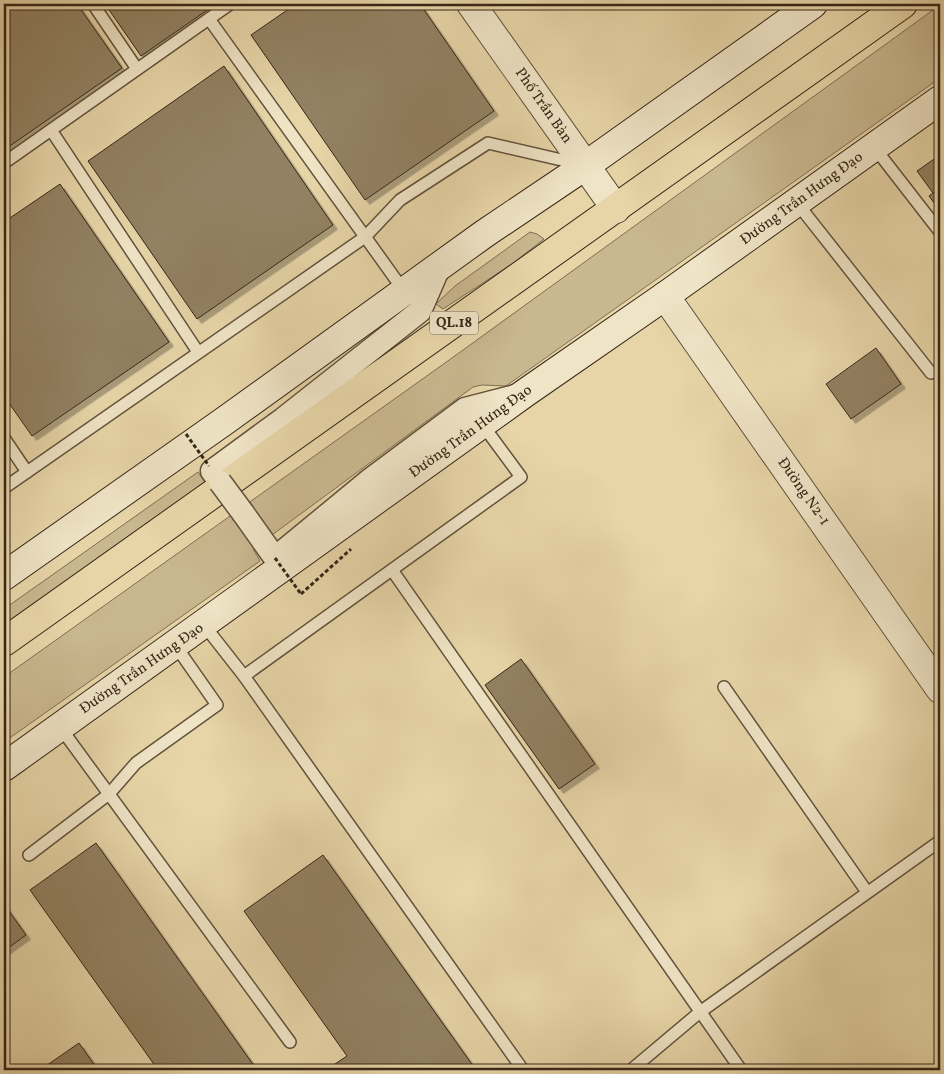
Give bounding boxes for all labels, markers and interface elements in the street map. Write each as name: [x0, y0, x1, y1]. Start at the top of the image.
street label: Phố Trần Bàn: [509, 64, 577, 148]
street label: Đường Trần Hưng Đạo: [736, 147, 868, 251]
road number: QL.18: [430, 312, 478, 334]
street label: Đường Trần Hưng Đạo: [405, 380, 537, 484]
street label: Đường N2-1: [772, 454, 834, 530]
street label: Đường Trần Hưng Đạo: [76, 618, 208, 720]

